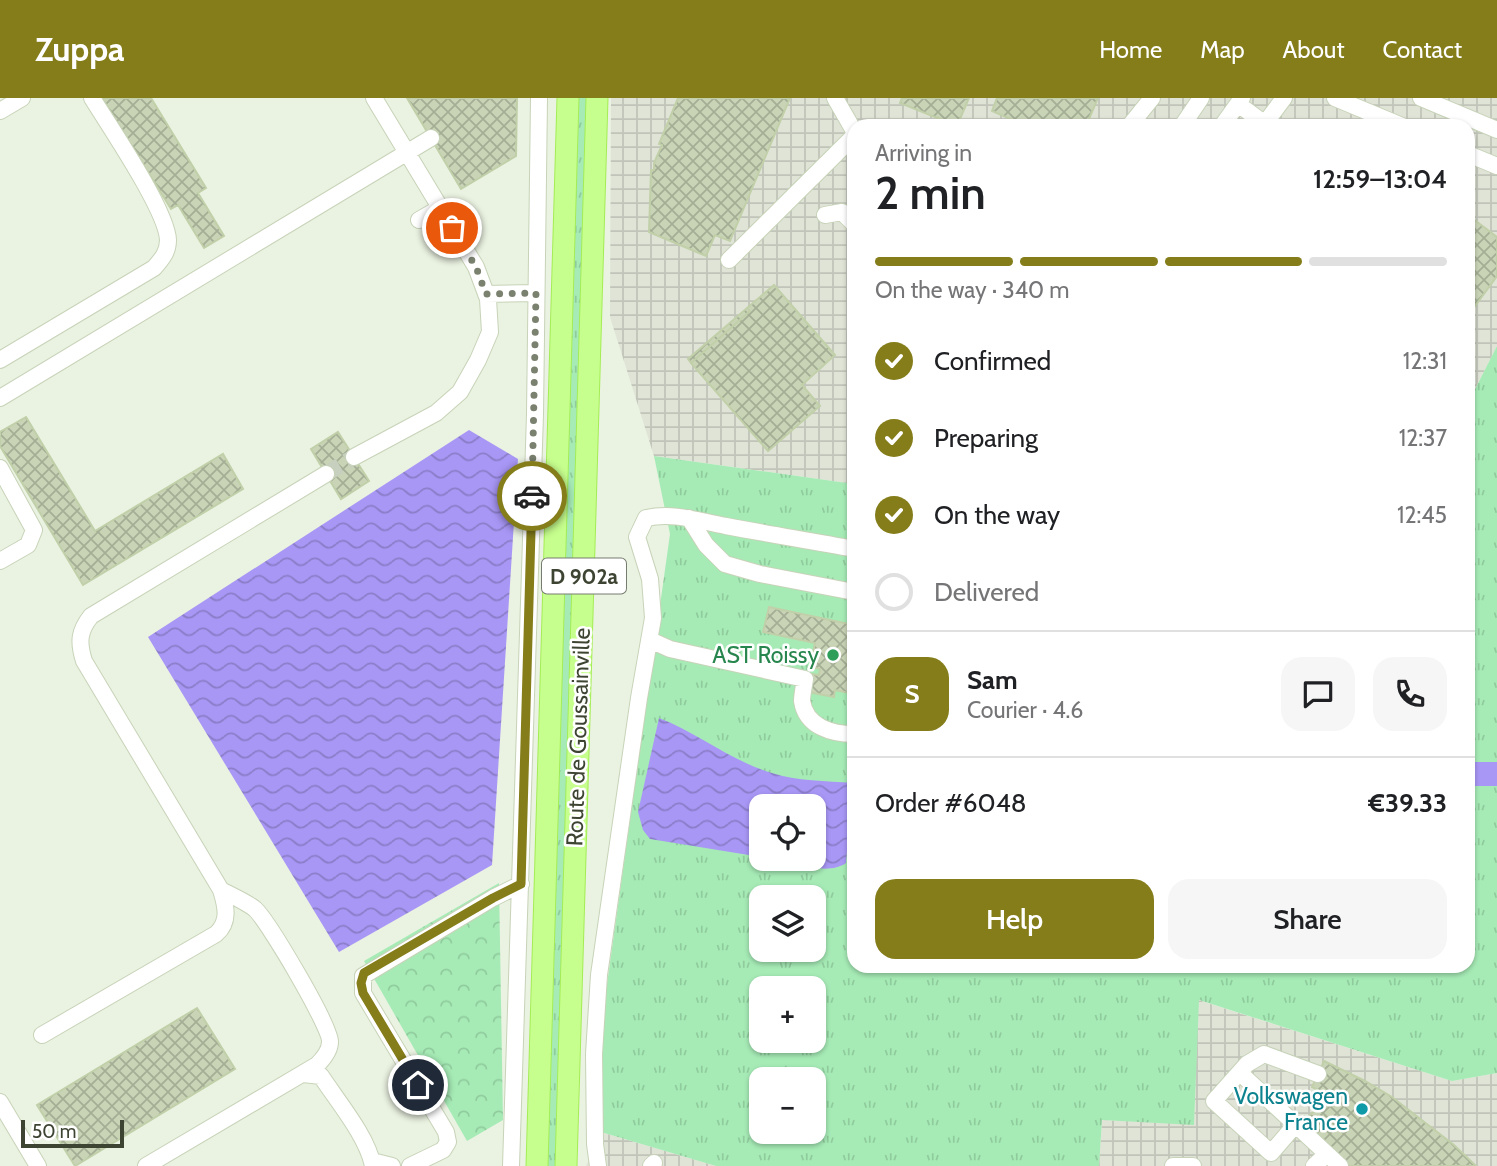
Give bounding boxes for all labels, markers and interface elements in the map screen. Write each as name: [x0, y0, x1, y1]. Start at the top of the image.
text: Zuppa: [35, 29, 125, 69]
text: Home: [1099, 35, 1162, 64]
text: Map: [1200, 35, 1245, 64]
text: About: [1283, 35, 1345, 64]
text: Contact: [1383, 35, 1462, 64]
text: Arriving in: [875, 139, 972, 167]
text: 12:59–13:04: [1313, 163, 1447, 195]
text: 2 min: [875, 165, 986, 221]
pin: [422, 198, 482, 258]
icon: bag: [433, 209, 471, 247]
text: On the way · 340 m: [875, 276, 1070, 304]
icon: check: [875, 342, 913, 380]
text: Confirmed: [934, 345, 1051, 377]
text: 12:31: [1403, 347, 1447, 375]
icon: check: [875, 419, 913, 457]
text: Preparing: [934, 422, 1038, 454]
text: 12:37: [1399, 424, 1447, 452]
courier: [497, 461, 567, 531]
icon: car: [513, 477, 551, 515]
icon: check: [875, 496, 913, 534]
text: On the way: [934, 499, 1060, 531]
text: 12:45: [1397, 501, 1447, 529]
road number: D 902a: [542, 559, 626, 594]
text: Delivered: [934, 576, 1039, 608]
street label: Route de Goussainville: [560, 627, 596, 847]
place label: AST Roissy: [712, 641, 819, 669]
marker: AST Roissy: [825, 647, 841, 663]
button: chat: [1281, 657, 1355, 731]
button: phone: [1373, 657, 1447, 731]
text: Sam: [967, 664, 1018, 696]
text: S: [904, 678, 920, 710]
text: Courier · 4.6: [967, 696, 1083, 724]
text: Order #6048: [875, 787, 1027, 819]
text: €39.33: [1368, 787, 1447, 819]
map controls: [749, 794, 826, 1144]
button: locate: [749, 794, 826, 871]
button: Help: [875, 879, 1154, 959]
button: Share: [1168, 879, 1447, 959]
button: layers: [749, 885, 826, 962]
button: +: [749, 976, 826, 1053]
pin: [388, 1055, 448, 1115]
icon: home: [399, 1066, 437, 1104]
button: −: [749, 1067, 826, 1144]
place label: Volkswagen France: [1234, 1082, 1348, 1136]
marker: Volkswagen France: [1354, 1101, 1370, 1117]
scale bar: [21, 1117, 124, 1149]
text: 50 m: [32, 1120, 76, 1143]

